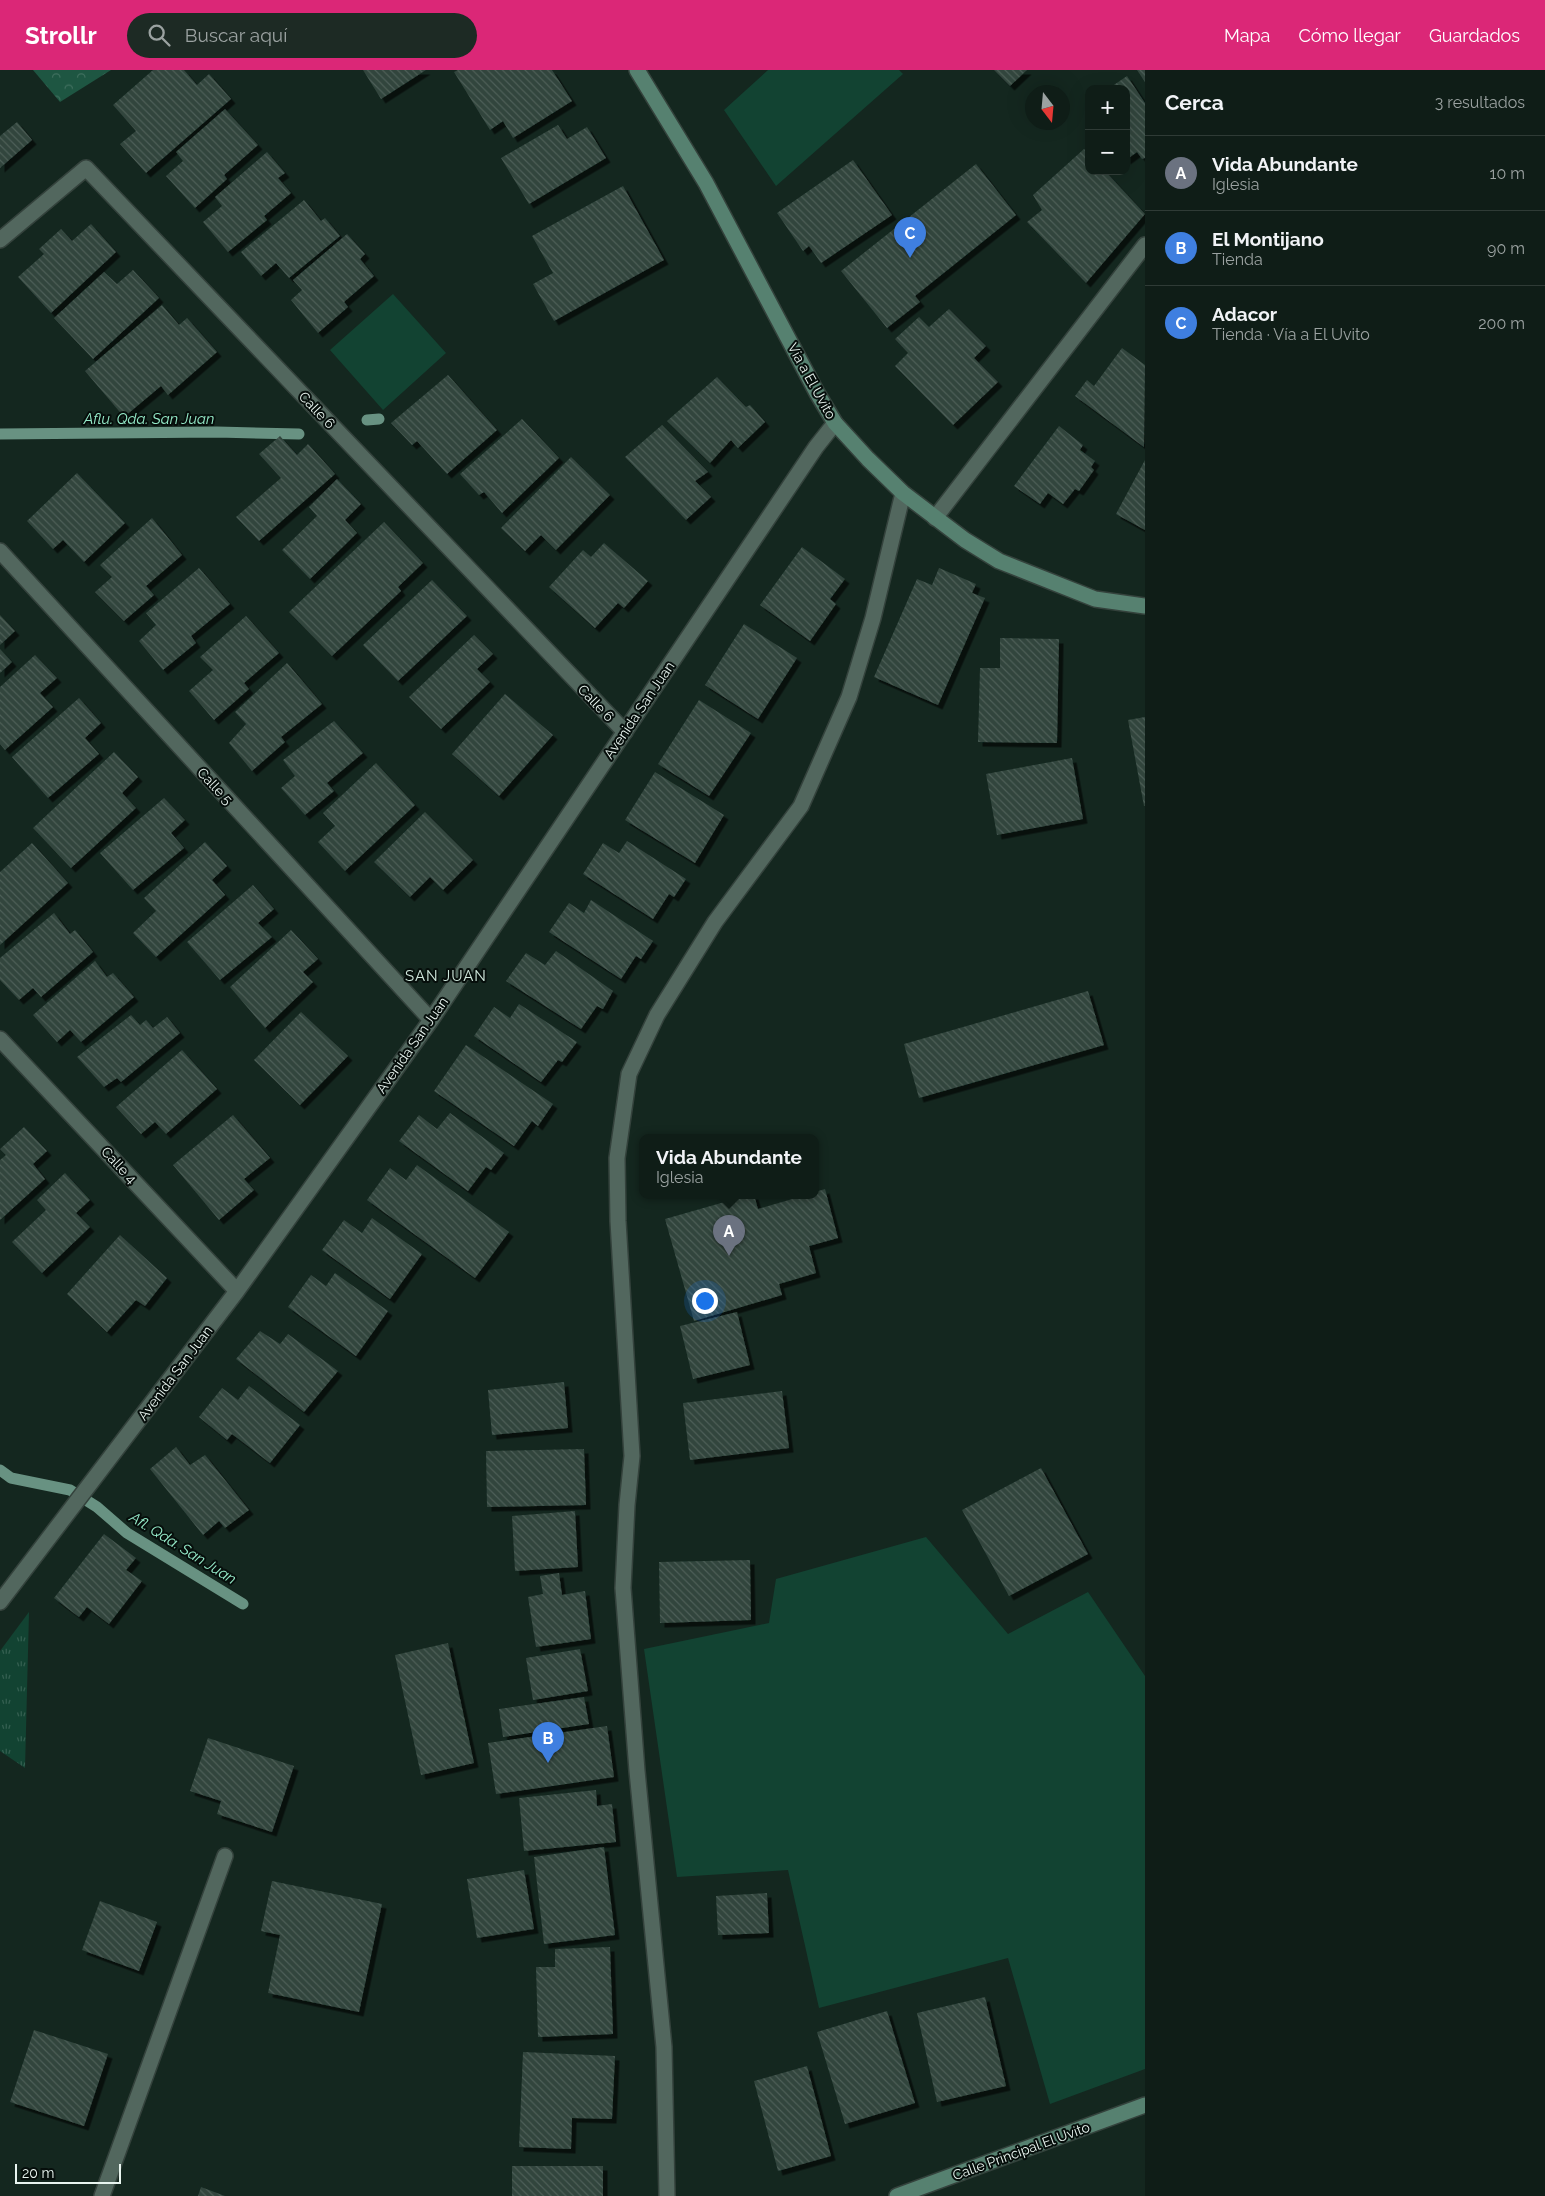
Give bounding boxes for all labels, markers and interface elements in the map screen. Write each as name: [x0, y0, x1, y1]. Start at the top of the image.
search box: [127, 13, 477, 58]
text: Strollr: [25, 21, 97, 50]
icon: search: [145, 21, 173, 49]
text: Buscar aquí: [185, 24, 287, 46]
text: Mapa: [1224, 25, 1270, 46]
text: Cómo llegar: [1298, 25, 1401, 46]
text: Guardados: [1429, 25, 1520, 46]
north arrow: [1025, 85, 1070, 130]
map controls: [1085, 85, 1130, 175]
button: +: [1085, 85, 1130, 130]
text: Cerca: [1165, 90, 1224, 115]
text: 3 resultados: [1435, 93, 1525, 112]
button: −: [1085, 130, 1130, 175]
text: Vida Abundante: [1212, 153, 1358, 175]
text: A: [1176, 164, 1186, 183]
text: 10 m: [1490, 164, 1525, 183]
text: Iglesia: [1212, 175, 1259, 194]
pin: C: [894, 217, 926, 258]
text: El Montijano: [1212, 228, 1324, 250]
text: B: [1176, 239, 1186, 258]
text: 90 m: [1487, 239, 1525, 258]
text: Tienda: [1212, 250, 1263, 269]
text: Adacor: [1212, 303, 1277, 325]
text: C: [1176, 314, 1186, 333]
text: 200 m: [1478, 314, 1525, 333]
text: Tienda · Vía a El Uvito: [1212, 325, 1370, 344]
street label: Vía a El Uvito: [785, 340, 839, 422]
street label: Calle 6: [296, 388, 338, 432]
water label: Aflu. Qda. San Juan: [83, 410, 214, 428]
street label: Avenida San Juan: [601, 658, 677, 762]
street label: Calle 6: [575, 681, 617, 725]
street label: Calle 5: [194, 764, 236, 808]
district label: SAN JUAN: [405, 967, 487, 985]
street label: Avenida San Juan: [373, 994, 451, 1096]
popup: [639, 1134, 819, 1199]
street label: Calle 4: [98, 1143, 140, 1187]
text: Vida Abundante: [656, 1146, 802, 1168]
text: Iglesia: [656, 1168, 703, 1187]
pin: A: [713, 1215, 745, 1256]
your location: [692, 1288, 718, 1314]
street label: Avenida San Juan: [134, 1323, 216, 1423]
water label: Afl. Qda. San Juan: [126, 1507, 240, 1588]
pin: B: [532, 1722, 564, 1763]
street label: Calle Principal El Uvito: [950, 2119, 1092, 2183]
scale bar: [15, 2161, 121, 2184]
text: 20 m: [22, 2165, 54, 2181]

